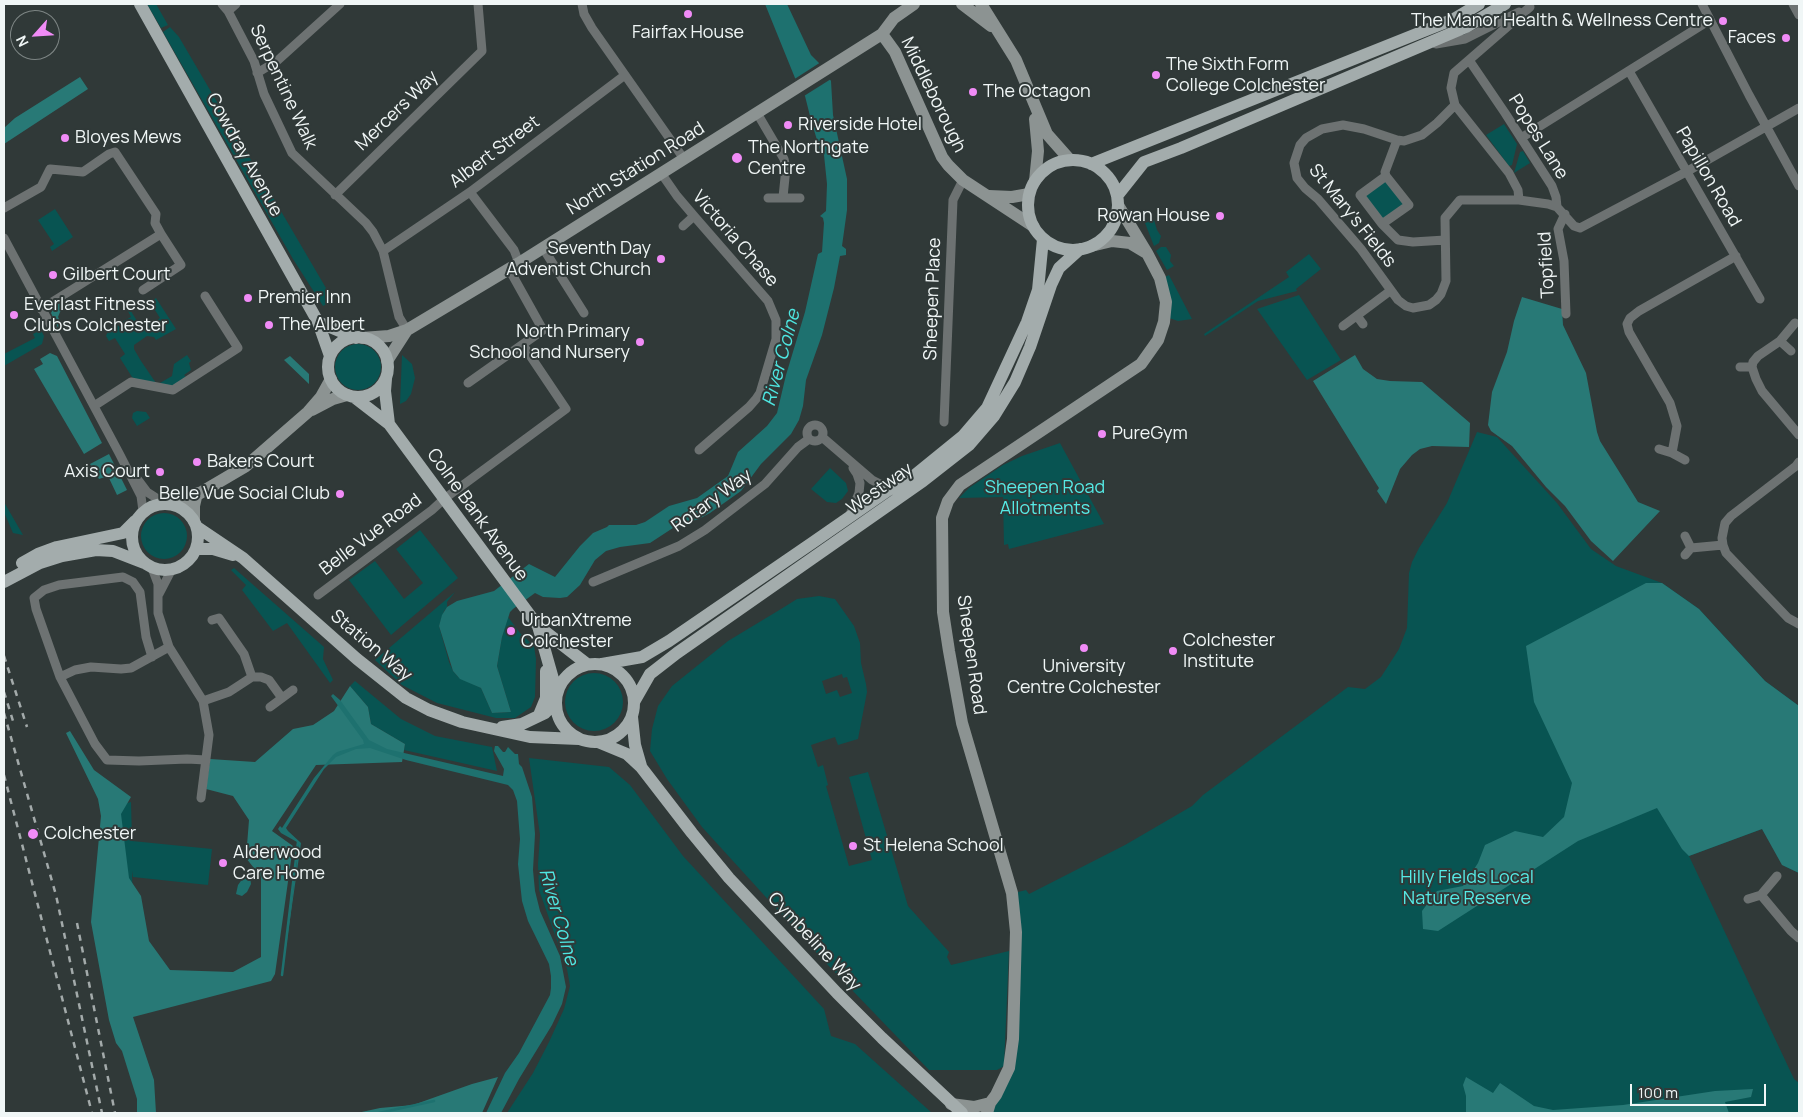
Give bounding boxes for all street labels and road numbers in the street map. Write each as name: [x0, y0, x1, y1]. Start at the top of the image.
street label: Serpentine Walk: [245, 21, 321, 153]
street label: Middleborough: [896, 34, 970, 156]
street label: Mercers Way: [351, 66, 443, 156]
street label: Cowdray Avenue: [201, 90, 287, 220]
street label: Popes Lane: [1503, 91, 1573, 183]
street label: Albert Street: [446, 111, 544, 193]
street label: North Station Road: [563, 118, 709, 220]
street label: Papillon Road: [1671, 123, 1745, 231]
street label: St Mary's Fields: [1304, 160, 1400, 272]
street label: Victoria Chase: [687, 187, 783, 291]
street label: Topfield: [1534, 231, 1560, 299]
street label: Sheepen Place: [920, 237, 946, 361]
street label: Colne Bank Avenue: [422, 445, 532, 585]
street label: Westway: [843, 459, 917, 519]
street label: Rotary Way: [668, 465, 756, 537]
street label: Belle Vue Road: [316, 490, 426, 580]
street label: Sheepen Road: [952, 594, 990, 716]
street label: Station Way: [326, 606, 416, 686]
street label: Cymbeline Way: [763, 888, 865, 996]

